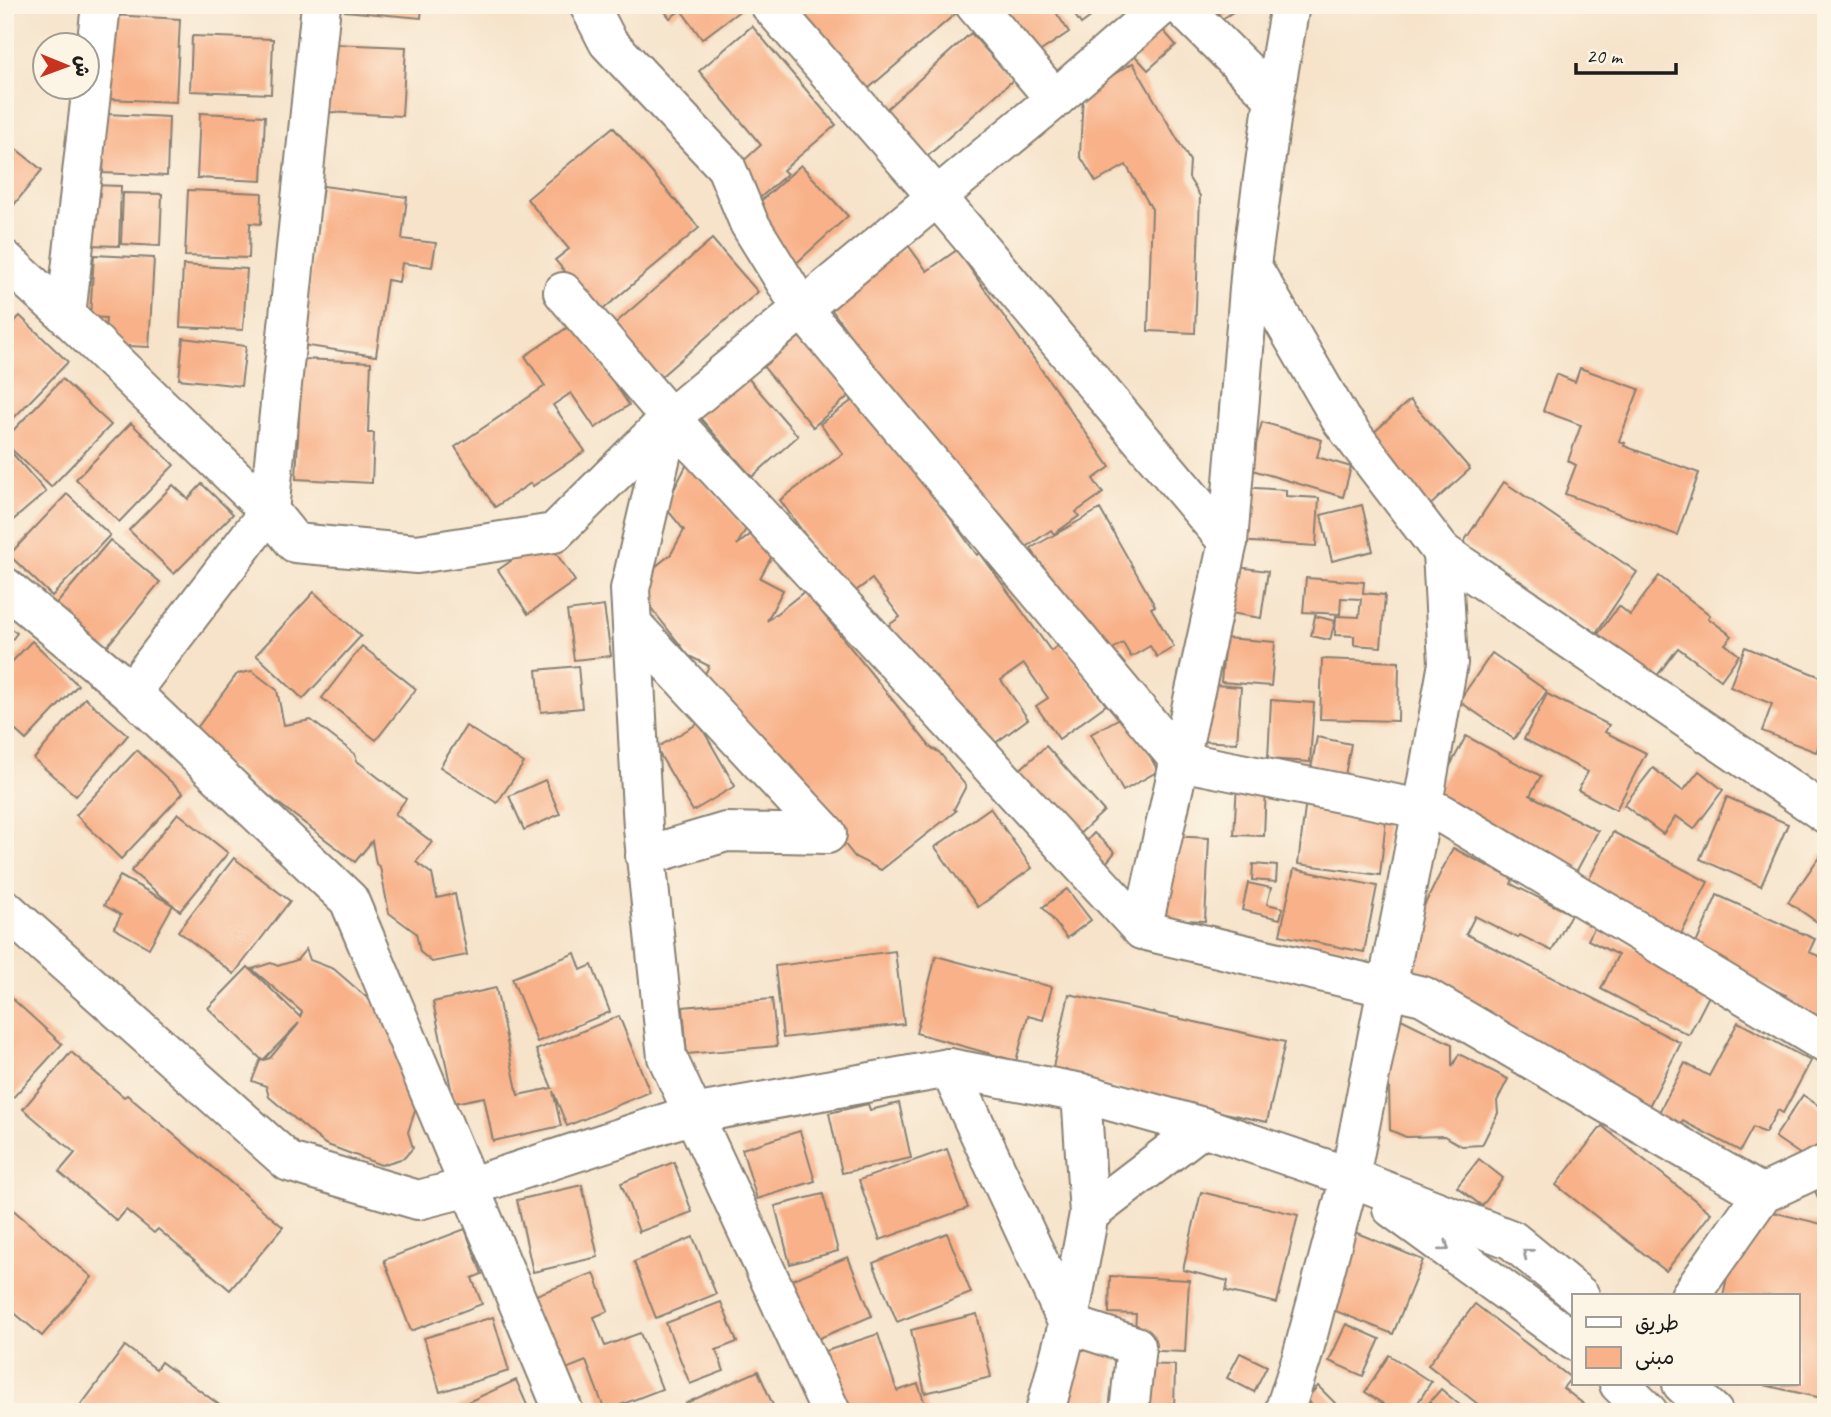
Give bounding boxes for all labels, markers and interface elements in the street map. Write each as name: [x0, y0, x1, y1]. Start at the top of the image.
north arrow: [32, 32, 102, 102]
scale bar: [1576, 32, 1675, 76]
text: 20 m: [1586, 43, 1624, 69]
text: ش: [70, 56, 94, 77]
one-way arrow: [1437, 1238, 1450, 1251]
one-way arrow: [1523, 1249, 1536, 1261]
legend: [1572, 1294, 1800, 1386]
text: طريق: [1635, 1310, 1679, 1336]
text: مبنى: [1635, 1344, 1674, 1371]

